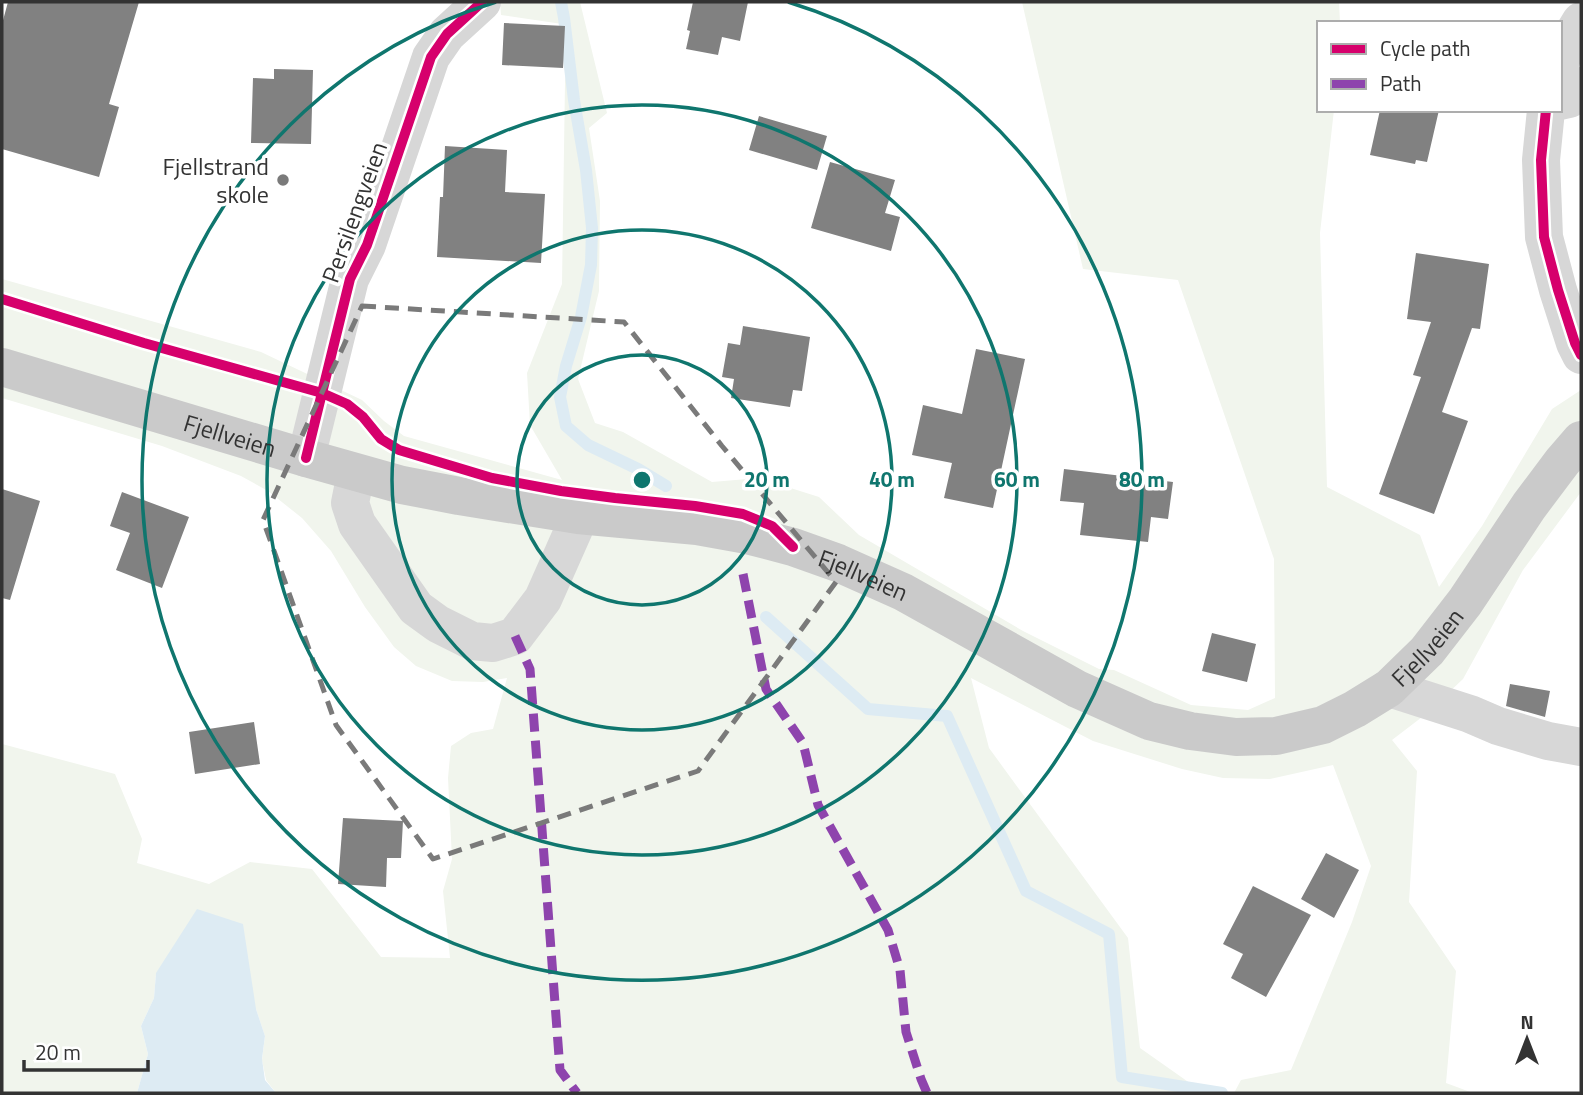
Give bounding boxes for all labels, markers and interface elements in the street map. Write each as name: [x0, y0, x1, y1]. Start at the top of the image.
legend: [1317, 21, 1562, 112]
text: Cycle path: [1380, 32, 1471, 64]
text: Path: [1380, 67, 1422, 99]
street label: Persilengveien: [312, 137, 396, 287]
place label: Fjellstrand skole: [162, 148, 269, 212]
marker: Fjellstrand skole: [275, 172, 291, 188]
street label: Fjellveien: [179, 404, 281, 466]
text: 20 m: [744, 463, 790, 495]
text: 40 m: [869, 463, 915, 495]
text: 60 m: [994, 463, 1040, 495]
text: 80 m: [1119, 463, 1165, 495]
centre of rings: [630, 468, 654, 492]
street label: Fjellveien: [813, 539, 914, 610]
street label: Fjellveien: [1383, 600, 1472, 695]
north arrow: [1492, 1004, 1562, 1074]
text: N: [1520, 1007, 1534, 1036]
scale bar: [24, 1028, 149, 1072]
text: 20 m: [35, 1036, 81, 1068]

